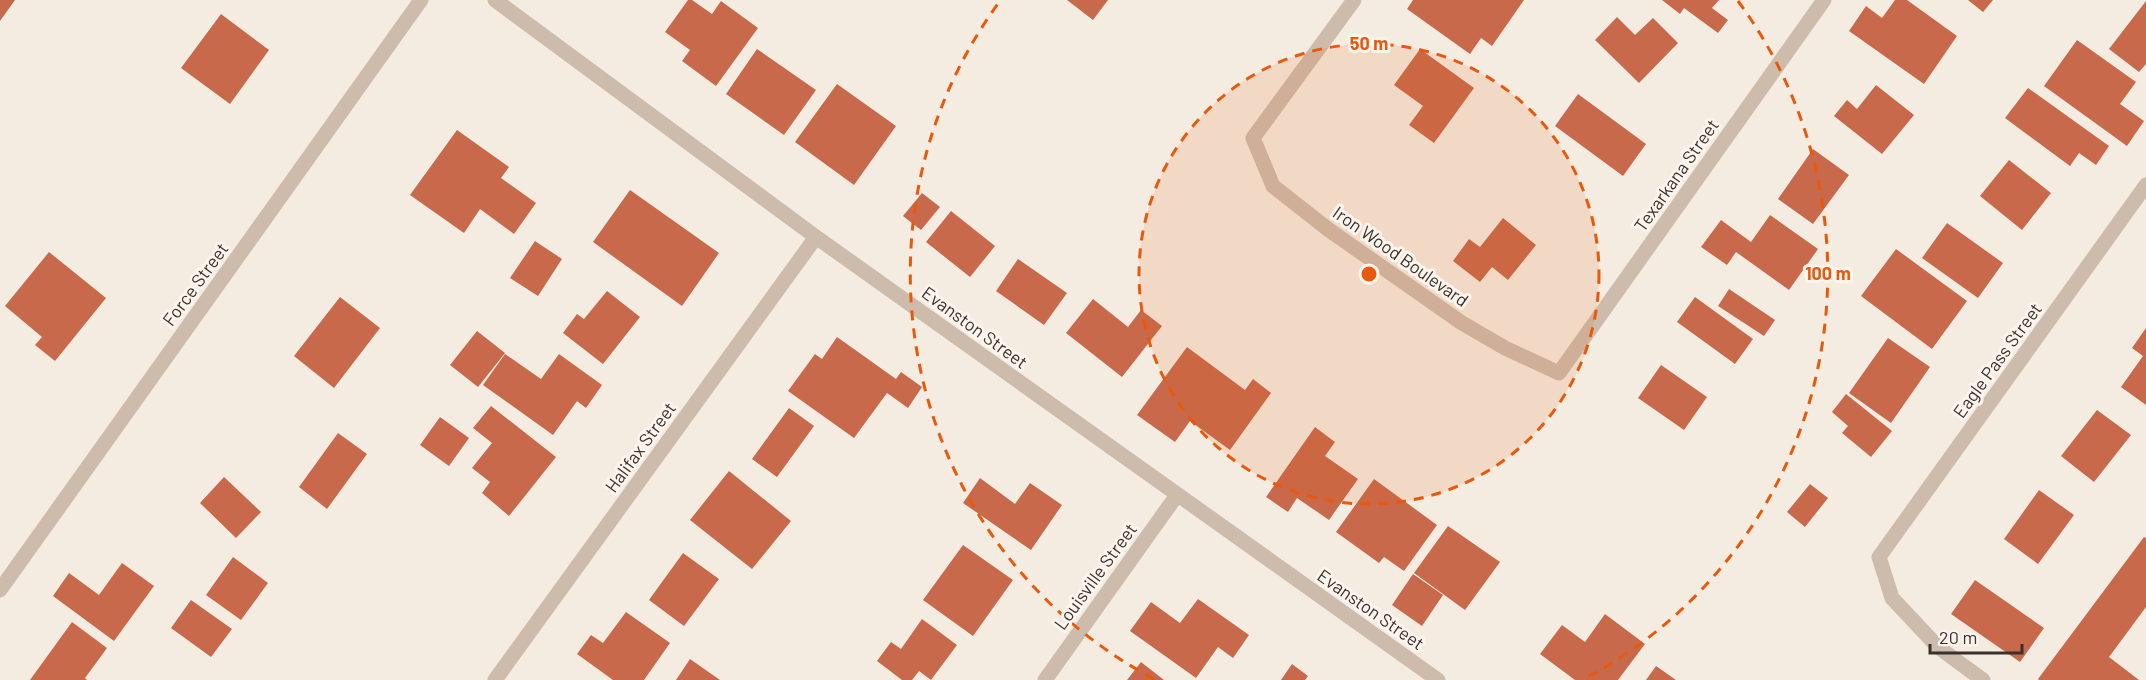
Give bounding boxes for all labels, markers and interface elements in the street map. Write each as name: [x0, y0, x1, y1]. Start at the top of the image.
text: 50 m: [1350, 32, 1388, 54]
street label: Texarkana Street: [1629, 114, 1723, 236]
street label: Iron Wood Boulevard: [1329, 201, 1473, 311]
street label: Force Street: [157, 238, 233, 330]
text: 100 m: [1805, 262, 1851, 284]
centre of rings: [1359, 264, 1379, 284]
street label: Evanston Street: [918, 281, 1032, 373]
street label: Eagle Pass Street: [1948, 298, 2046, 422]
street label: Halifax Street: [600, 398, 680, 496]
street label: Louisville Street: [1049, 519, 1141, 633]
street label: Evanston Street: [1313, 564, 1429, 654]
scale bar: [1930, 617, 2022, 655]
text: 20 m: [1939, 626, 1977, 648]

